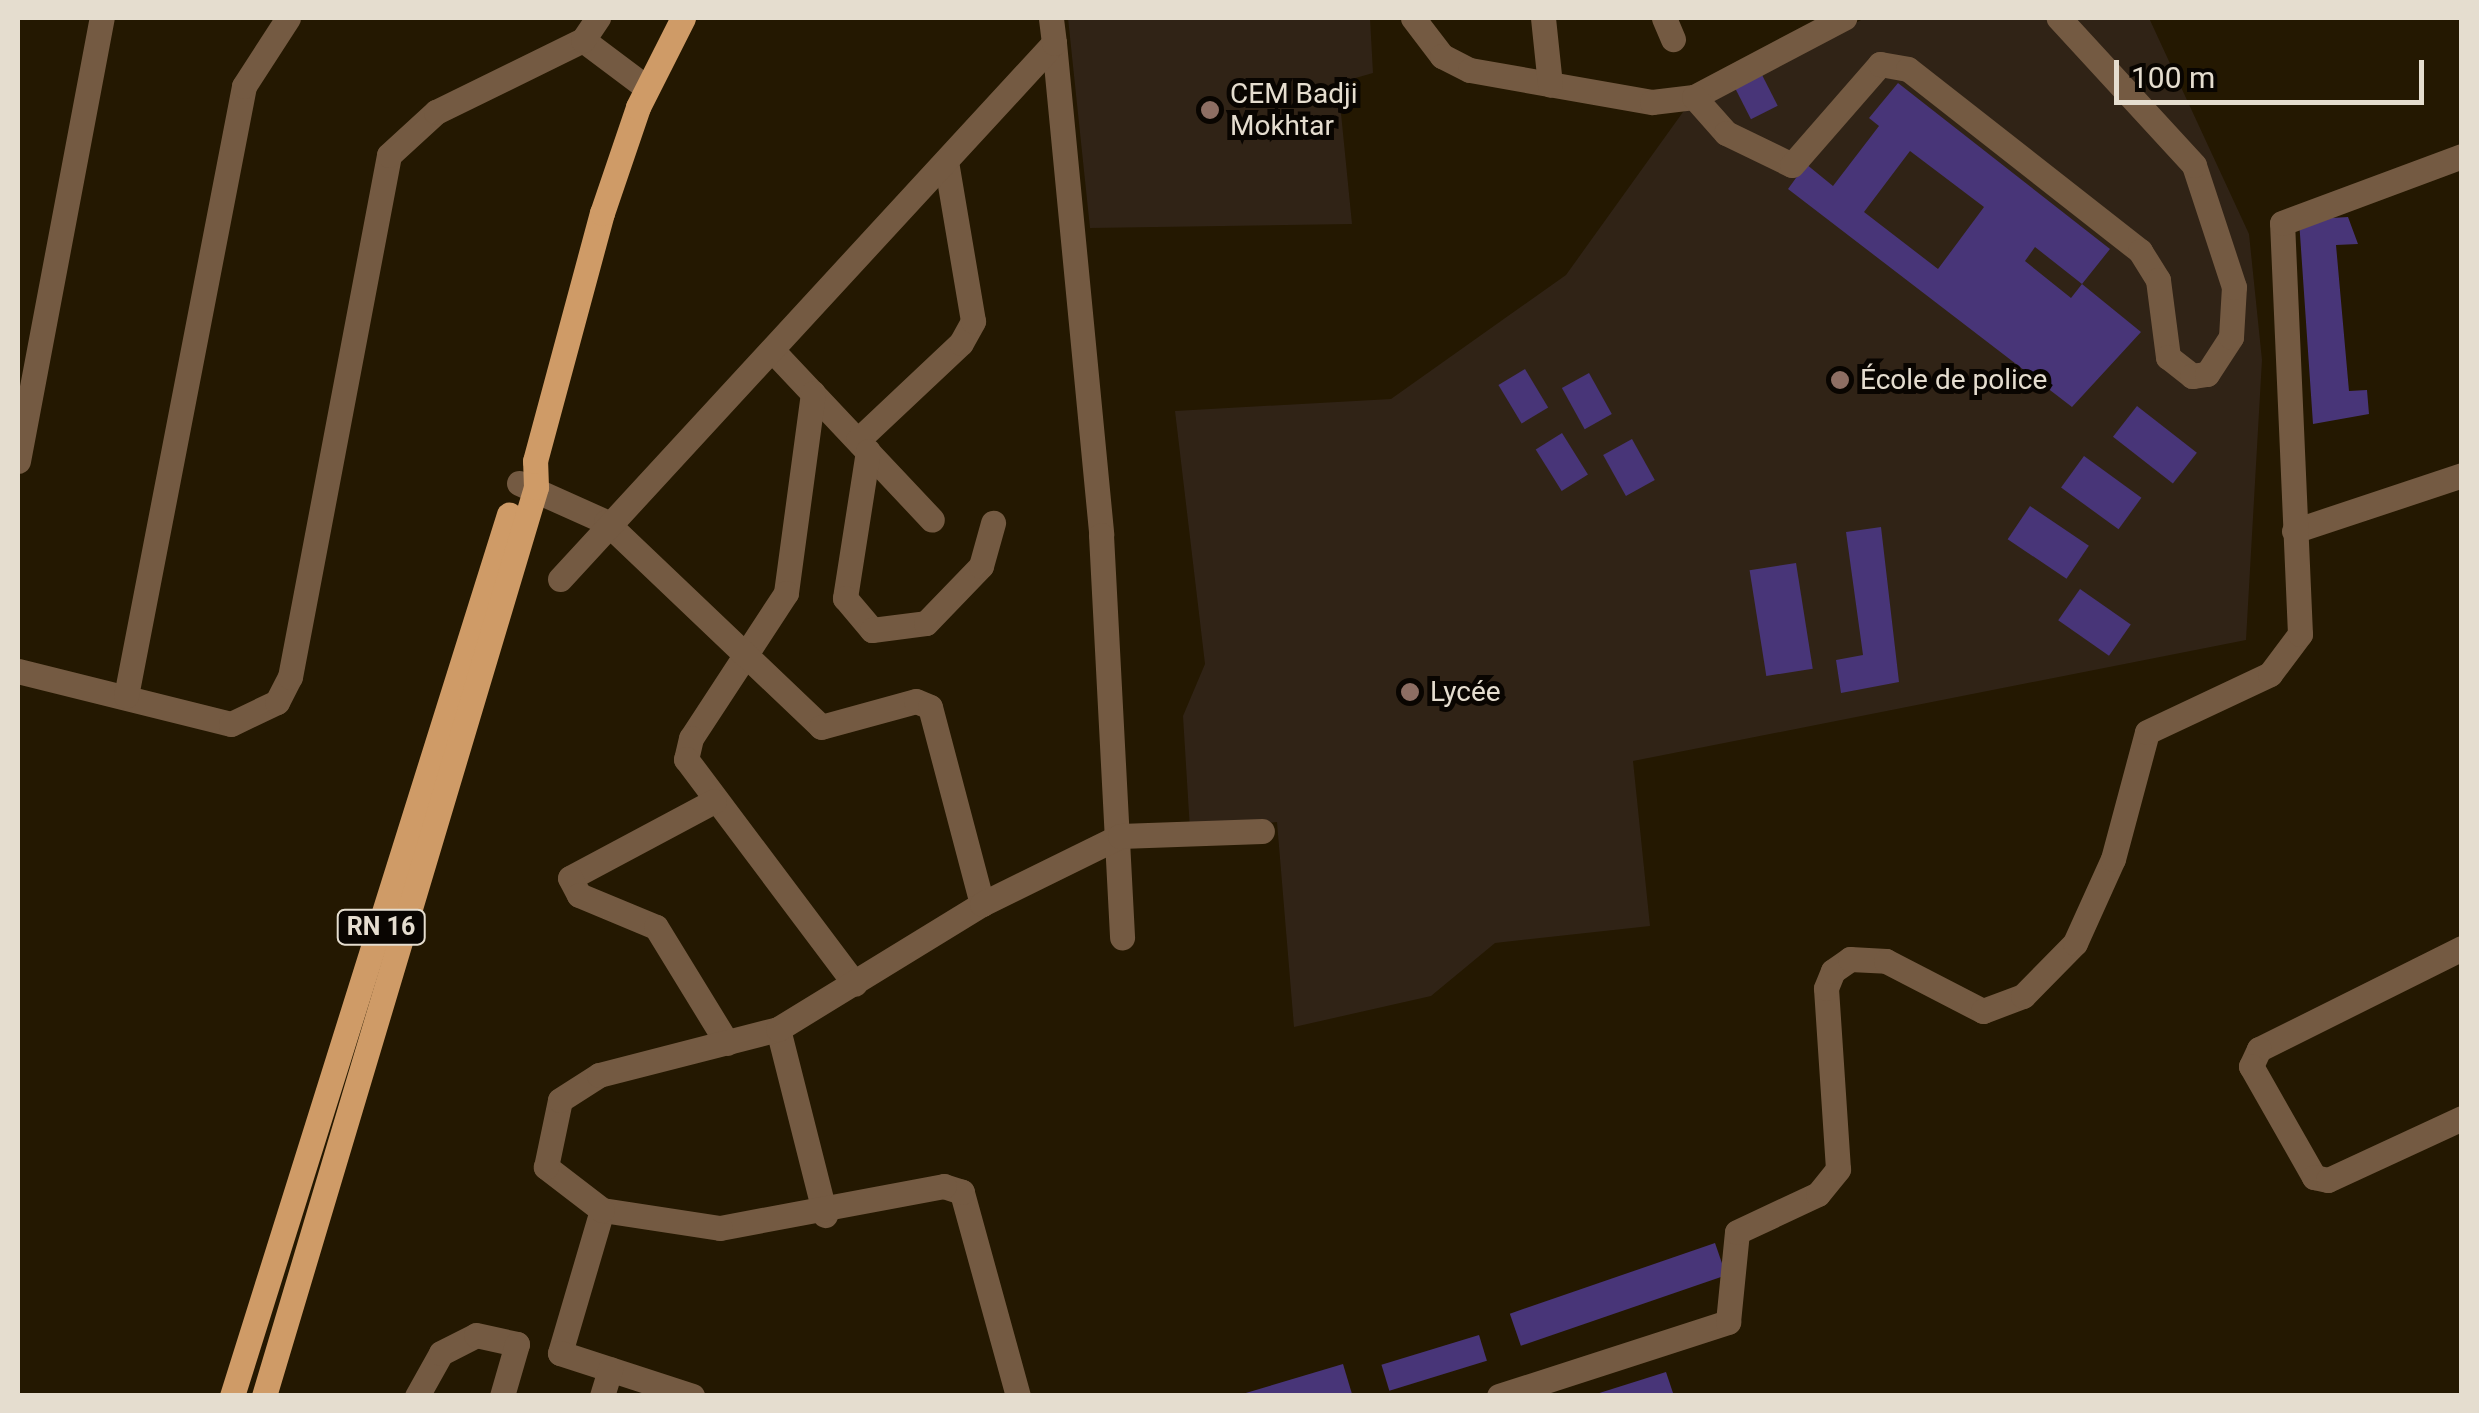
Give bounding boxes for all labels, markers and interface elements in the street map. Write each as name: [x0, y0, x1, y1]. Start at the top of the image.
scale bar: [2119, 40, 2429, 102]
text: 100 m: [2131, 60, 2215, 95]
place label: CEM Badji Mokhtar: [1230, 77, 1358, 143]
marker: CEM Badji Mokhtar: [1199, 99, 1221, 121]
place label: École de police: [1860, 363, 2047, 397]
marker: École de police: [1829, 369, 1851, 391]
place label: Lycée: [1430, 675, 1501, 709]
marker: Lycée: [1399, 681, 1421, 703]
road number: RN 16: [336, 907, 426, 947]

